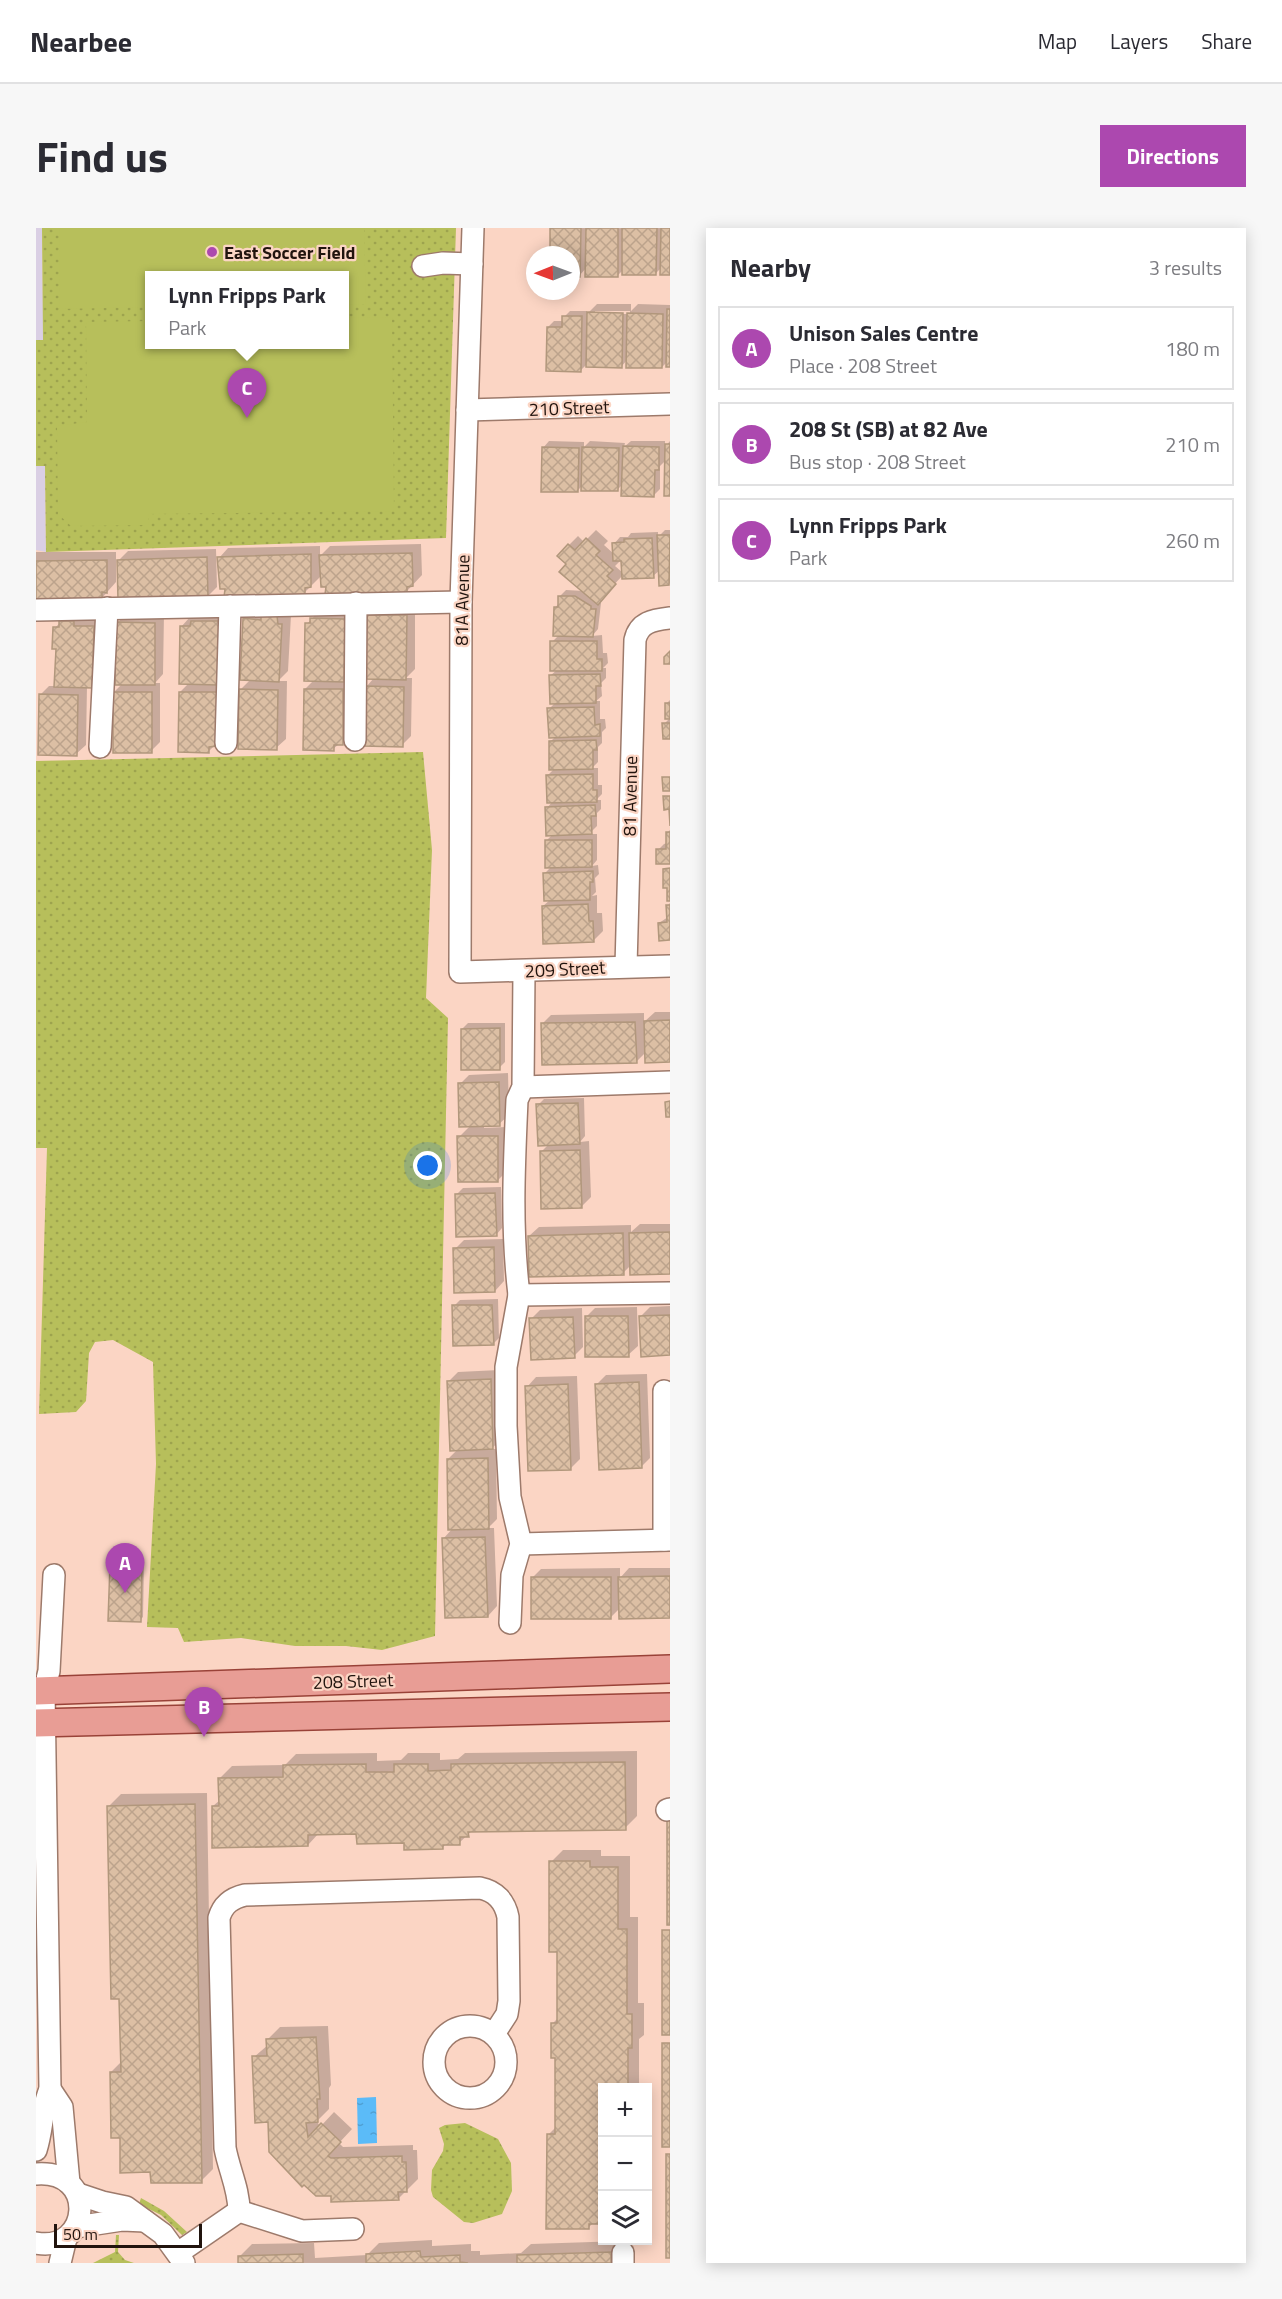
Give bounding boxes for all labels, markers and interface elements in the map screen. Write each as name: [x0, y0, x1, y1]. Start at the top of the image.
text: Nearbee: [30, 20, 132, 63]
text: Map: [1038, 25, 1077, 57]
text: Layers: [1110, 25, 1168, 57]
text: Share: [1201, 25, 1252, 57]
text: Find us: [36, 124, 168, 188]
button: Directions: [1100, 125, 1246, 187]
place label: East Soccer Field: [224, 239, 355, 266]
marker: East Soccer Field: [205, 245, 219, 259]
north arrow: [526, 246, 580, 300]
text: Nearby: [730, 248, 811, 287]
text: 3 results: [1149, 252, 1222, 283]
popup: [145, 271, 349, 349]
text: Lynn Fripps Park: [168, 278, 326, 312]
text: Park: [168, 312, 206, 343]
text: Unison Sales Centre: [789, 316, 978, 350]
text: A: [745, 333, 758, 364]
text: 180 m: [1165, 333, 1220, 364]
text: Place · 208 Street: [789, 350, 937, 381]
pin: C: [228, 368, 266, 418]
street label: 210 Street: [528, 393, 610, 423]
text: 208 St (SB) at 82 Ave: [789, 412, 988, 446]
text: B: [745, 429, 758, 460]
text: 210 m: [1165, 429, 1220, 460]
text: Bus stop · 208 Street: [789, 446, 966, 477]
text: Lynn Fripps Park: [789, 508, 947, 542]
text: C: [746, 525, 757, 556]
text: 260 m: [1165, 525, 1220, 556]
text: Park: [789, 542, 827, 573]
street label: 81A Avenue: [448, 554, 476, 646]
street label: 81 Avenue: [616, 756, 644, 836]
street label: 209 Street: [524, 953, 607, 985]
your location: [413, 1151, 442, 1180]
pin: A: [106, 1544, 145, 1593]
street label: 208 Street: [312, 1666, 394, 1696]
pin: B: [184, 1688, 224, 1737]
map controls: [598, 2083, 652, 2245]
button: +: [598, 2083, 652, 2137]
button: −: [598, 2137, 652, 2191]
button: layers: [598, 2191, 652, 2245]
scale bar: [54, 2221, 202, 2248]
text: 50 m: [63, 2222, 98, 2246]

